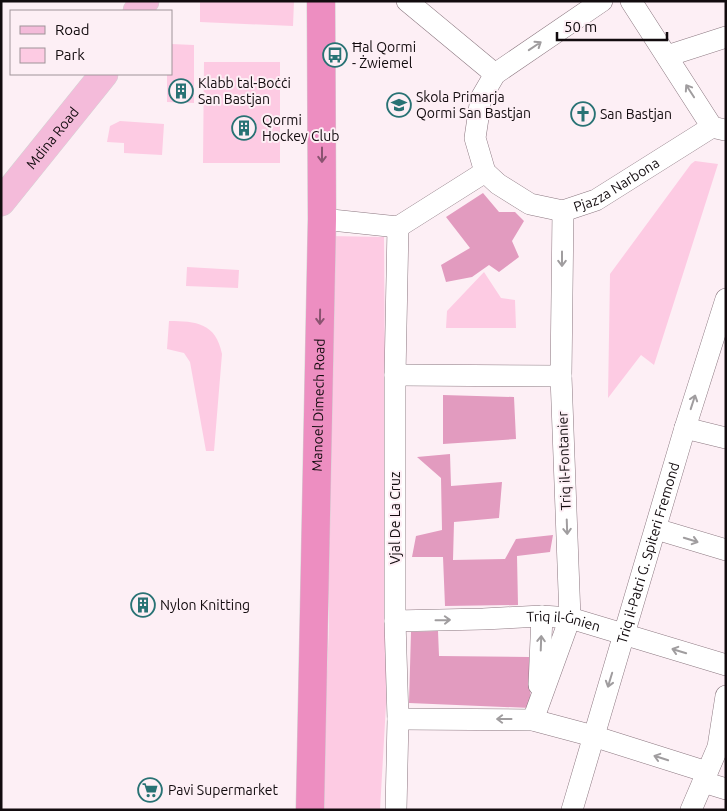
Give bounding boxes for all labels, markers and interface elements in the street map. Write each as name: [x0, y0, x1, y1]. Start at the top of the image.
legend: [10, 10, 172, 75]
scale bar: [557, 10, 667, 42]
text: 50 m: [564, 18, 597, 35]
text: Road: [55, 21, 90, 38]
place label: Ħal Qormi - Żwiemel: [352, 39, 416, 71]
one-way arrow: [528, 41, 542, 51]
bus stop icon: Ħal Qormi - Żwiemel: [322, 42, 348, 68]
text: Park: [55, 46, 85, 63]
place label: Klabb tal-Boċċi San Bastjan: [198, 75, 291, 107]
building icon: Klabb tal-Boċċi San Bastjan: [168, 78, 194, 104]
one-way arrow: [684, 85, 694, 99]
place label: Skola Primarja Qormi San Bastjan: [416, 89, 531, 121]
school or university icon: Skola Primarja Qormi San Bastjan: [386, 92, 412, 118]
church icon: San Bastjan: [570, 101, 596, 127]
street label: Mdina Road: [23, 104, 82, 172]
place label: San Bastjan: [600, 106, 672, 122]
place label: Qormi Hockey Club: [262, 112, 339, 144]
building icon: Qormi Hockey Club: [231, 115, 257, 141]
one-way arrow: [317, 146, 327, 163]
street label: Pjazza Narbona: [571, 154, 662, 215]
one-way arrow: [557, 251, 567, 267]
one-way arrow: [315, 309, 325, 325]
street label: Manoel Dimech Road: [309, 338, 328, 472]
one-way arrow: [689, 395, 699, 411]
street label: Triq il-Fontanier: [554, 410, 574, 511]
street label: Triq il-Patri G. Spiteri Fremond: [614, 460, 682, 646]
street label: Vjal De La Cruz: [387, 471, 403, 565]
one-way arrow: [562, 518, 572, 534]
one-way arrow: [682, 535, 698, 545]
building icon: Nylon Knitting: [130, 592, 156, 618]
place label: Nylon Knitting: [160, 597, 250, 613]
street label: Triq il-Ġnien: [526, 608, 602, 635]
one-way arrow: [435, 615, 451, 625]
one-way arrow: [536, 635, 545, 651]
one-way arrow: [672, 645, 688, 655]
one-way arrow: [605, 672, 615, 688]
one-way arrow: [496, 714, 512, 724]
one-way arrow: [653, 752, 669, 762]
supermarket icon: Pavi Supermarket: [137, 777, 163, 803]
place label: Pavi Supermarket: [168, 782, 279, 798]

